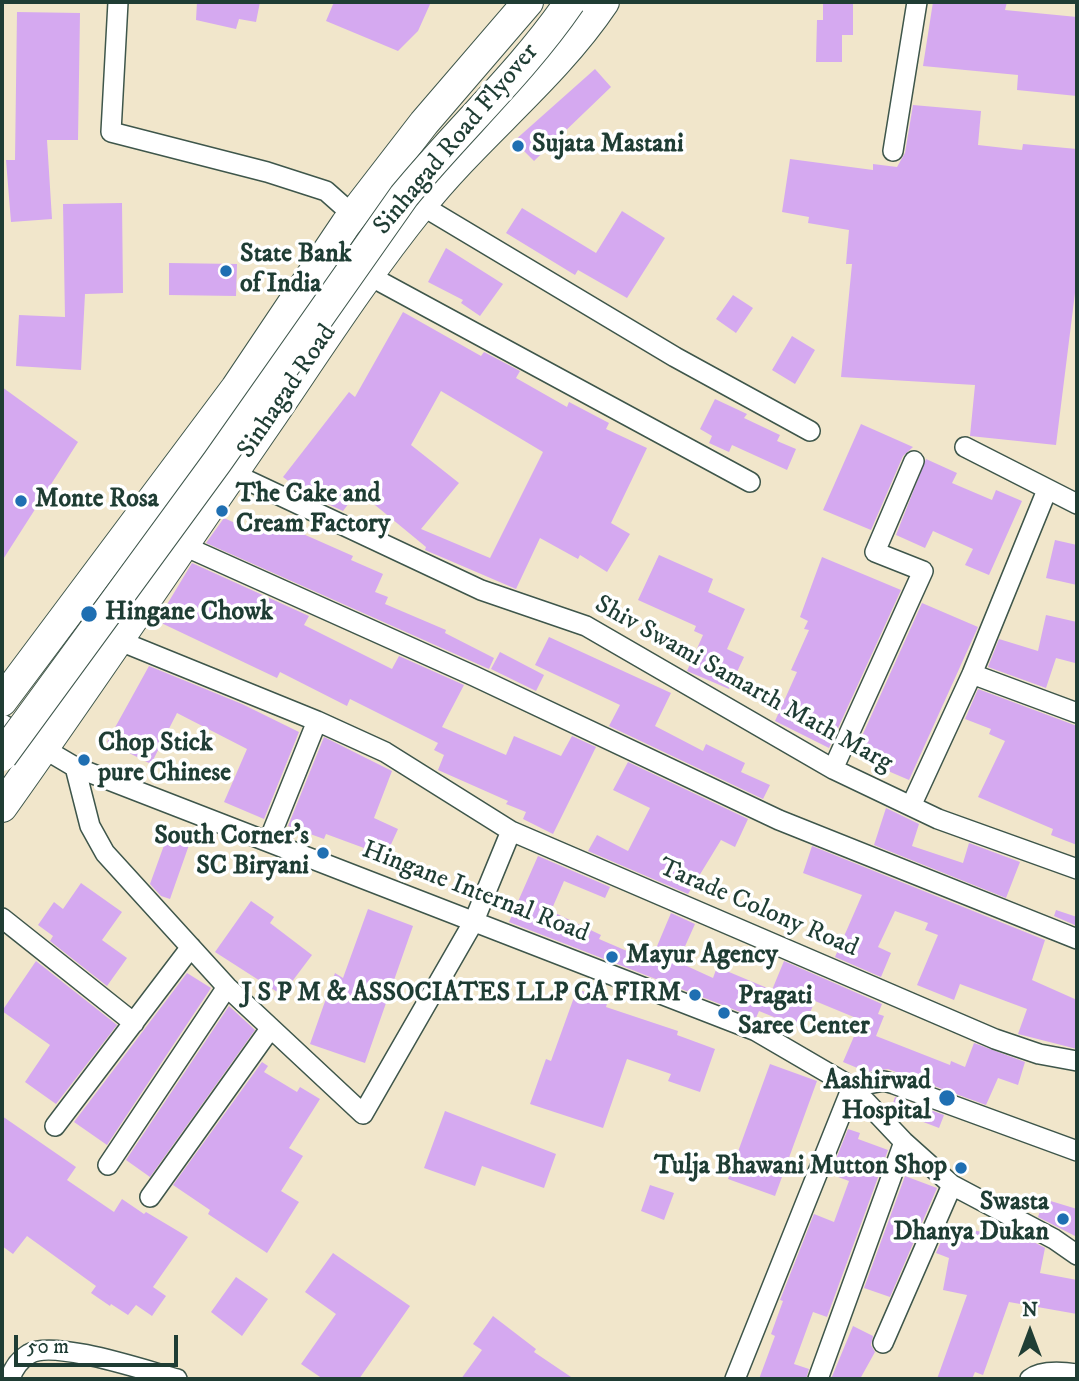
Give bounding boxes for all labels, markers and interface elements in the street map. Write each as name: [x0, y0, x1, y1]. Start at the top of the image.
street label: Sinhagad Road Flyover: [368, 38, 546, 242]
place label: Sujata Mastani: [532, 130, 684, 162]
marker: Sujata Mastani: [510, 138, 526, 154]
place label: State Bank of India: [240, 240, 352, 302]
marker: State Bank of India: [218, 263, 234, 279]
street label: Sinhagad Road: [232, 319, 344, 465]
place label: The Cake and Cream Factory: [236, 480, 390, 542]
place label: Monte Rosa: [35, 485, 159, 517]
marker: Monte Rosa: [13, 493, 29, 509]
marker: The Cake and Cream Factory: [214, 503, 230, 519]
street label: Shiv Swami Samarth Math Marg: [589, 590, 897, 780]
place label: Hingane Chowk: [105, 598, 273, 630]
marker: Hingane Chowk: [79, 604, 99, 624]
place label: Chop Stick pure Chinese: [98, 729, 231, 790]
marker: Chop Stick pure Chinese: [76, 752, 92, 768]
place label: South Corner's SC Biryani: [154, 822, 309, 884]
street label: Hingane Internal Road: [357, 835, 593, 951]
marker: South Corner's SC Biryani: [315, 845, 331, 861]
street label: Tarade Colony Road: [654, 853, 862, 965]
place label: Mayur Agency: [626, 941, 778, 973]
marker: Mayur Agency: [604, 949, 620, 965]
place label: J S P M & ASSOCIATES LLP CA FIRM: [241, 979, 681, 1011]
place label: Pragati Saree Center: [738, 982, 870, 1044]
marker: J S P M & ASSOCIATES LLP CA FIRM: [687, 987, 703, 1003]
marker: Pragati Saree Center: [716, 1005, 732, 1021]
place label: Aashirwad Hospital: [824, 1067, 931, 1128]
marker: Aashirwad Hospital: [937, 1088, 957, 1108]
place label: Tulja Bhawani Mutton Shop: [654, 1152, 947, 1184]
marker: Tulja Bhawani Mutton Shop: [953, 1160, 969, 1176]
place label: Swasta Dhanya Dukan: [893, 1188, 1049, 1250]
marker: Swasta Dhanya Dukan: [1055, 1211, 1071, 1227]
north arrow: [995, 1297, 1065, 1367]
text: N: [1022, 1299, 1038, 1322]
scale bar: [18, 1322, 182, 1366]
text: 50 m: [27, 1334, 69, 1360]

